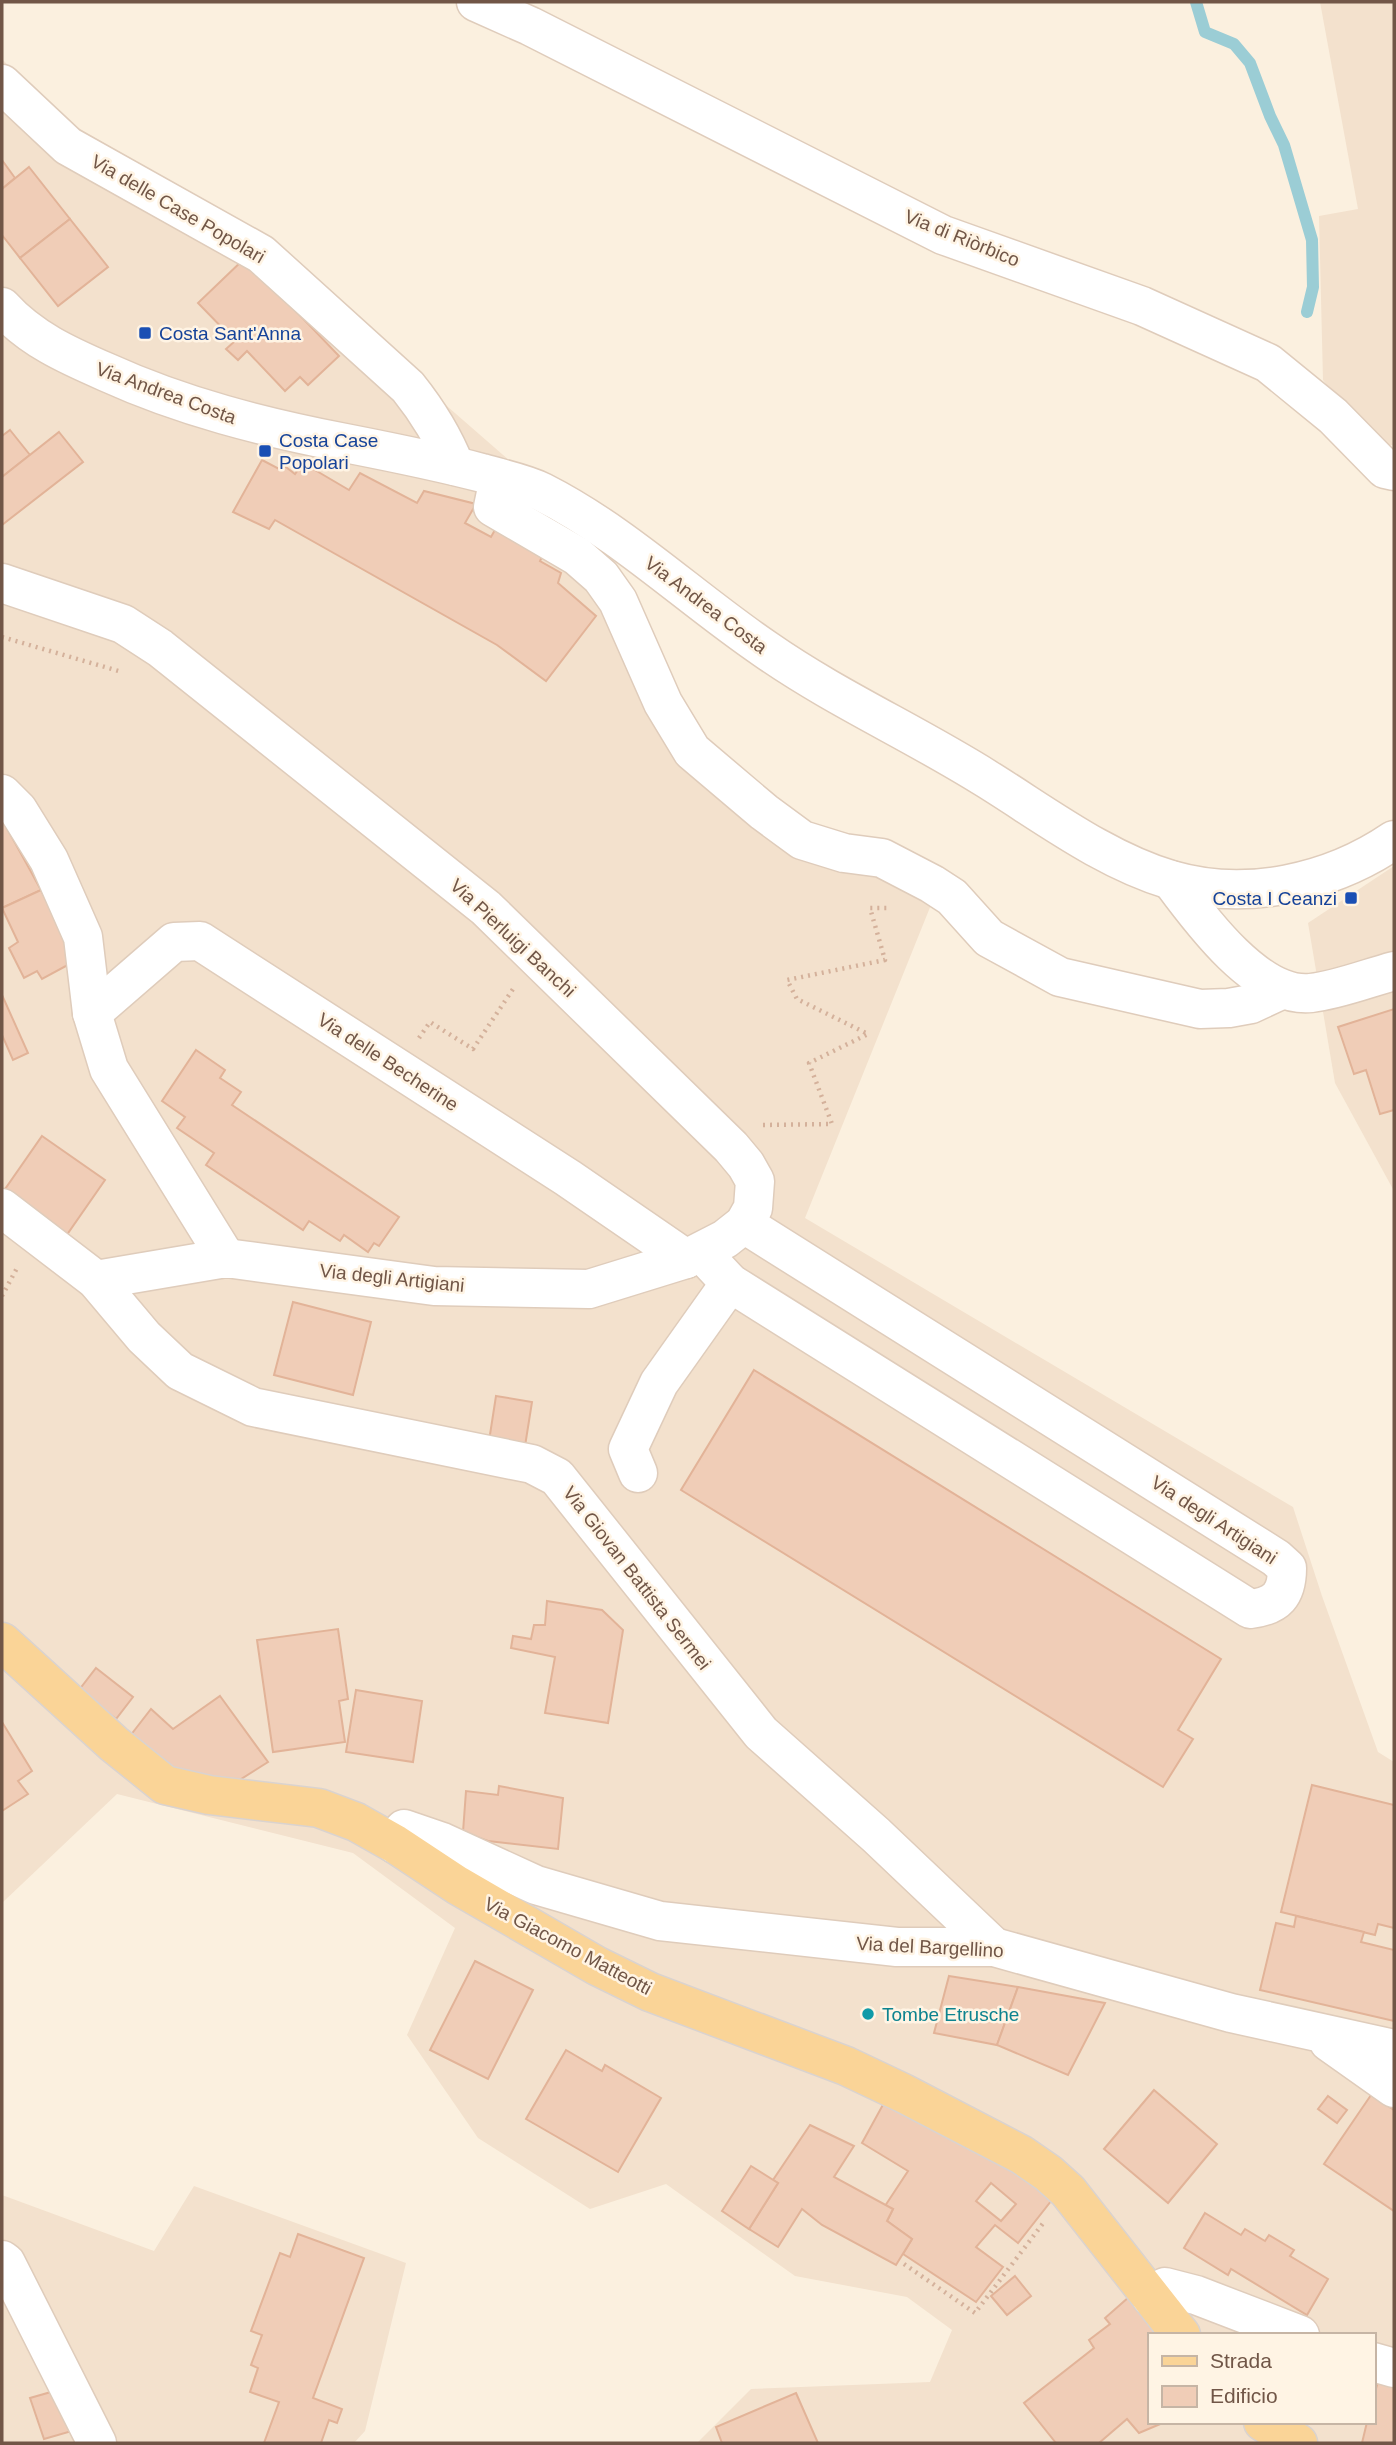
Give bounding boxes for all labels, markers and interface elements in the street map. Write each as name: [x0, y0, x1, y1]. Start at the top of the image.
street label: Via delle Case Popolari: [87, 151, 269, 267]
street label: Via di Riòrbico: [901, 205, 1023, 271]
place label: Costa Sant'Anna: [159, 323, 301, 344]
marker: Costa Sant'Anna: [137, 325, 153, 341]
street label: Via Andrea Costa: [93, 358, 239, 428]
place label: Costa Case Popolari: [279, 430, 378, 473]
marker: Costa Case Popolari: [257, 443, 273, 459]
street label: Via Andrea Costa: [641, 552, 772, 658]
street label: Via Pierluigi Banchi: [446, 875, 580, 1001]
place label: Costa I Ceanzi: [1212, 888, 1337, 909]
marker: Costa I Ceanzi: [1343, 890, 1359, 906]
street label: Via delle Becherine: [314, 1009, 462, 1115]
street label: Via degli Artigiani: [319, 1260, 465, 1296]
street label: Via degli Artigiani: [1147, 1472, 1281, 1568]
street label: Via Giovan Battista Sermei: [559, 1482, 715, 1674]
street label: Via Giacomo Matteotti: [481, 1893, 655, 1999]
street label: Via del Bargellino: [856, 1933, 1004, 1961]
place label: Tombe Etrusche: [882, 2004, 1019, 2025]
marker: Tombe Etrusche: [860, 2006, 876, 2022]
legend: [1148, 2333, 1375, 2424]
text: Strada: [1210, 2349, 1272, 2372]
text: Edificio: [1210, 2384, 1278, 2407]

